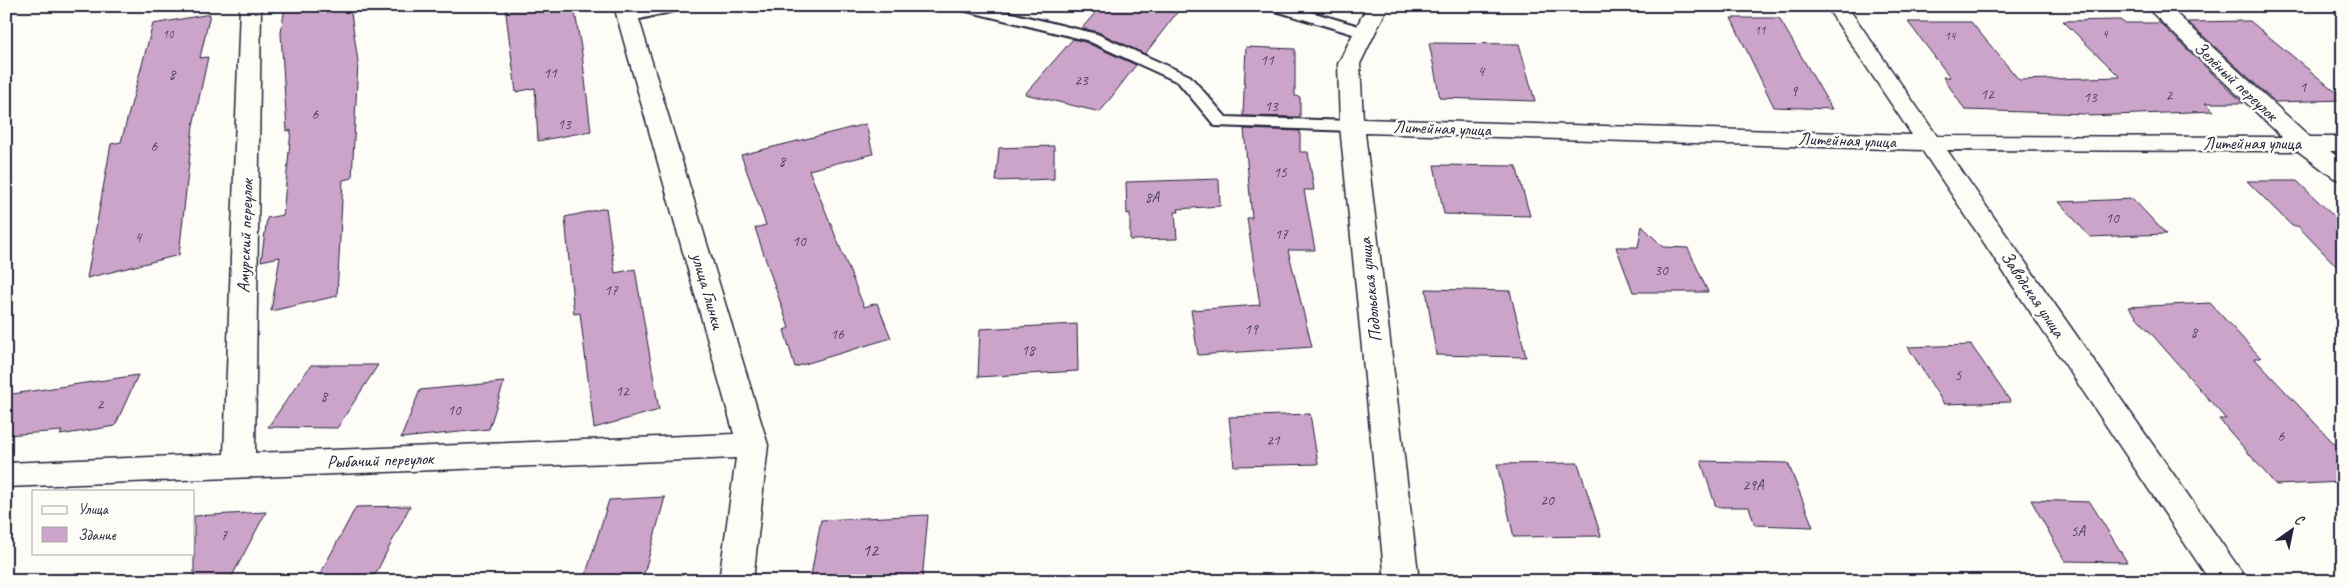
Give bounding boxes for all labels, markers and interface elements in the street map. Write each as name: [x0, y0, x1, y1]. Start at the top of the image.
house number: 11: [1755, 22, 1766, 38]
house number: 10: [163, 26, 175, 42]
house number: 4: [2102, 26, 2109, 42]
house number: 14: [1945, 28, 1957, 44]
street label: Зелёный переулок: [2190, 37, 2284, 127]
house number: 11: [1260, 51, 1275, 70]
house number: 4: [1478, 62, 1486, 81]
house number: 11: [543, 64, 558, 83]
house number: 8: [169, 65, 177, 84]
house number: 23: [1074, 71, 1089, 90]
house number: 1: [2300, 78, 2308, 97]
house number: 9: [1791, 82, 1799, 101]
house number: 12: [1980, 85, 1995, 104]
house number: 2: [2166, 86, 2174, 105]
house number: 13: [2083, 88, 2098, 107]
house number: 13: [1264, 97, 1279, 116]
house number: 6: [312, 105, 320, 124]
house number: 13: [557, 115, 572, 134]
street label: Литейная улица: [1393, 115, 1493, 141]
street label: Литейная улица: [1798, 127, 1898, 153]
street label: Литейная улица: [2203, 132, 2303, 154]
house number: 6: [151, 137, 159, 156]
house number: 8: [779, 152, 787, 171]
house number: 15: [1273, 163, 1288, 182]
street label: Амурский переулок: [232, 176, 258, 293]
house number: 8А: [1145, 188, 1161, 207]
house number: 10: [2105, 209, 2120, 228]
house number: 17: [1274, 225, 1289, 244]
house number: 4: [135, 228, 143, 247]
house number: 10: [792, 232, 807, 251]
street label: Подольская улица: [1353, 236, 1386, 343]
street label: Заводская улица: [1996, 246, 2071, 342]
street label: улица Глинки: [686, 249, 730, 333]
house number: 30: [1654, 261, 1669, 280]
house number: 17: [604, 281, 619, 300]
house number: 19: [1244, 320, 1259, 339]
house number: 8: [2191, 323, 2199, 342]
house number: 16: [830, 325, 845, 344]
house number: 18: [1021, 341, 1036, 360]
house number: 5: [1955, 366, 1963, 385]
house number: 12: [615, 382, 630, 401]
house number: 8: [321, 387, 329, 406]
house number: 2: [97, 395, 105, 414]
house number: 10: [447, 401, 462, 420]
house number: 6: [2278, 427, 2286, 446]
house number: 21: [1266, 431, 1281, 450]
street label: Рыбачий переулок: [326, 447, 436, 473]
house number: 29А: [1742, 476, 1765, 495]
legend: [32, 490, 195, 554]
house number: 20: [1540, 491, 1555, 510]
text: Улица: [78, 500, 109, 519]
north arrow: [2266, 504, 2316, 554]
text: С: [2291, 511, 2308, 530]
house number: 5А: [2071, 522, 2087, 541]
text: Здание: [78, 526, 117, 545]
house number: 7: [221, 526, 229, 545]
house number: 12: [862, 539, 880, 561]

